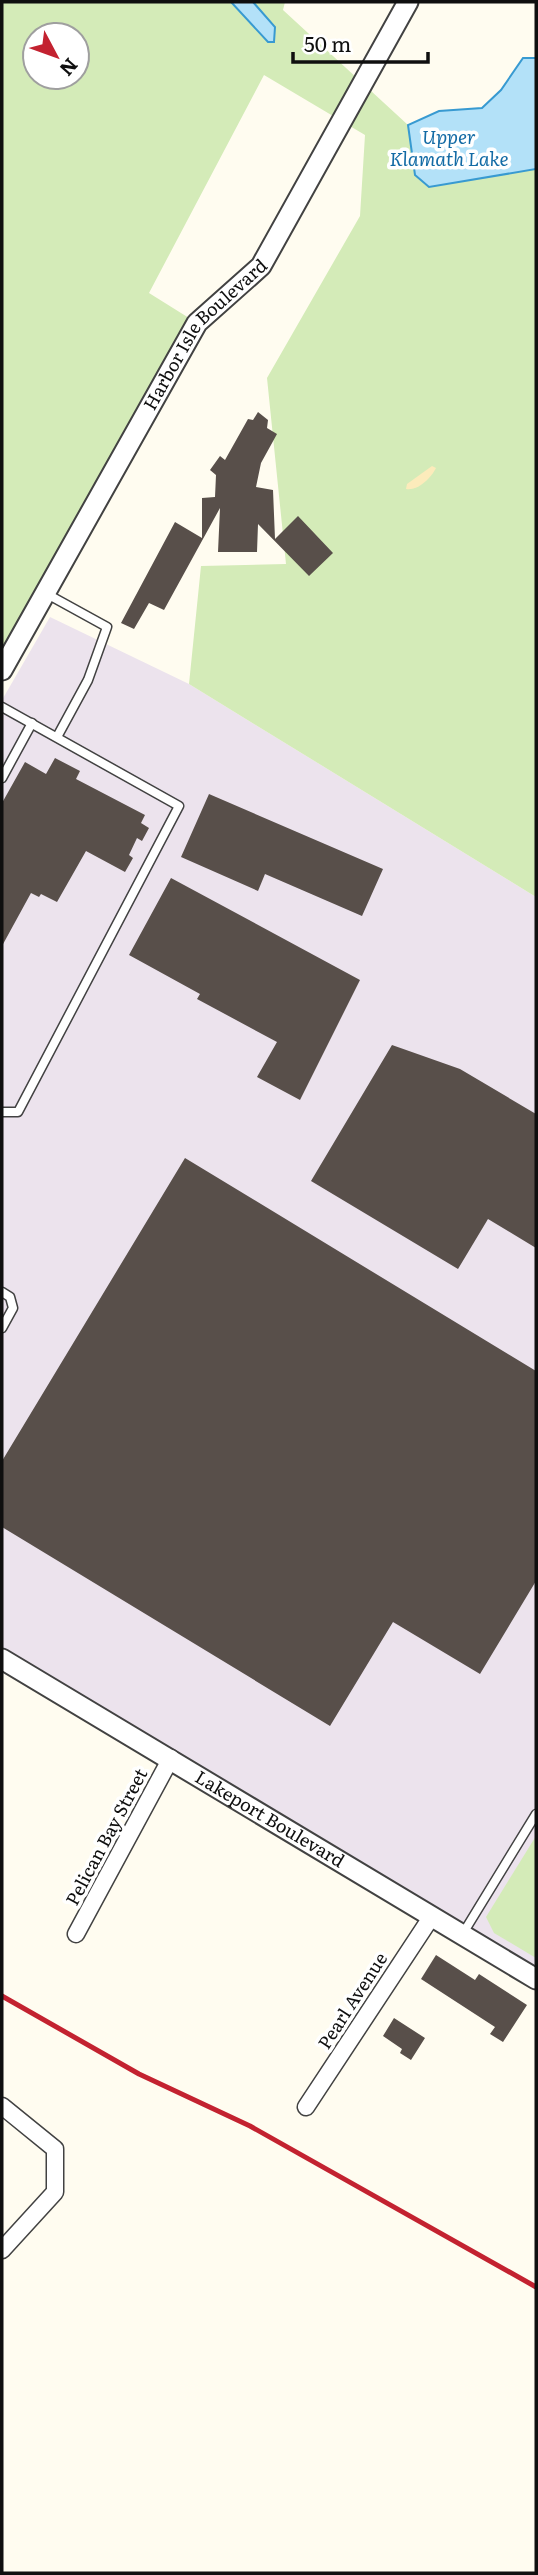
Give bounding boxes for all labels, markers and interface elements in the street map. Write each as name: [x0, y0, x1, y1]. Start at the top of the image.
north arrow: [21, 21, 91, 91]
scale bar: [293, 21, 428, 65]
text: 50 m: [304, 27, 351, 58]
text: N: [54, 53, 85, 83]
water label: Upper Klamath Lake: [390, 122, 508, 172]
street label: Harbor Isle Boulevard: [136, 252, 272, 415]
street label: Pelican Bay Street: [58, 1762, 154, 1910]
street label: Lakeport Boulevard: [191, 1763, 350, 1873]
street label: Pearl Avenue: [310, 1946, 393, 2054]

